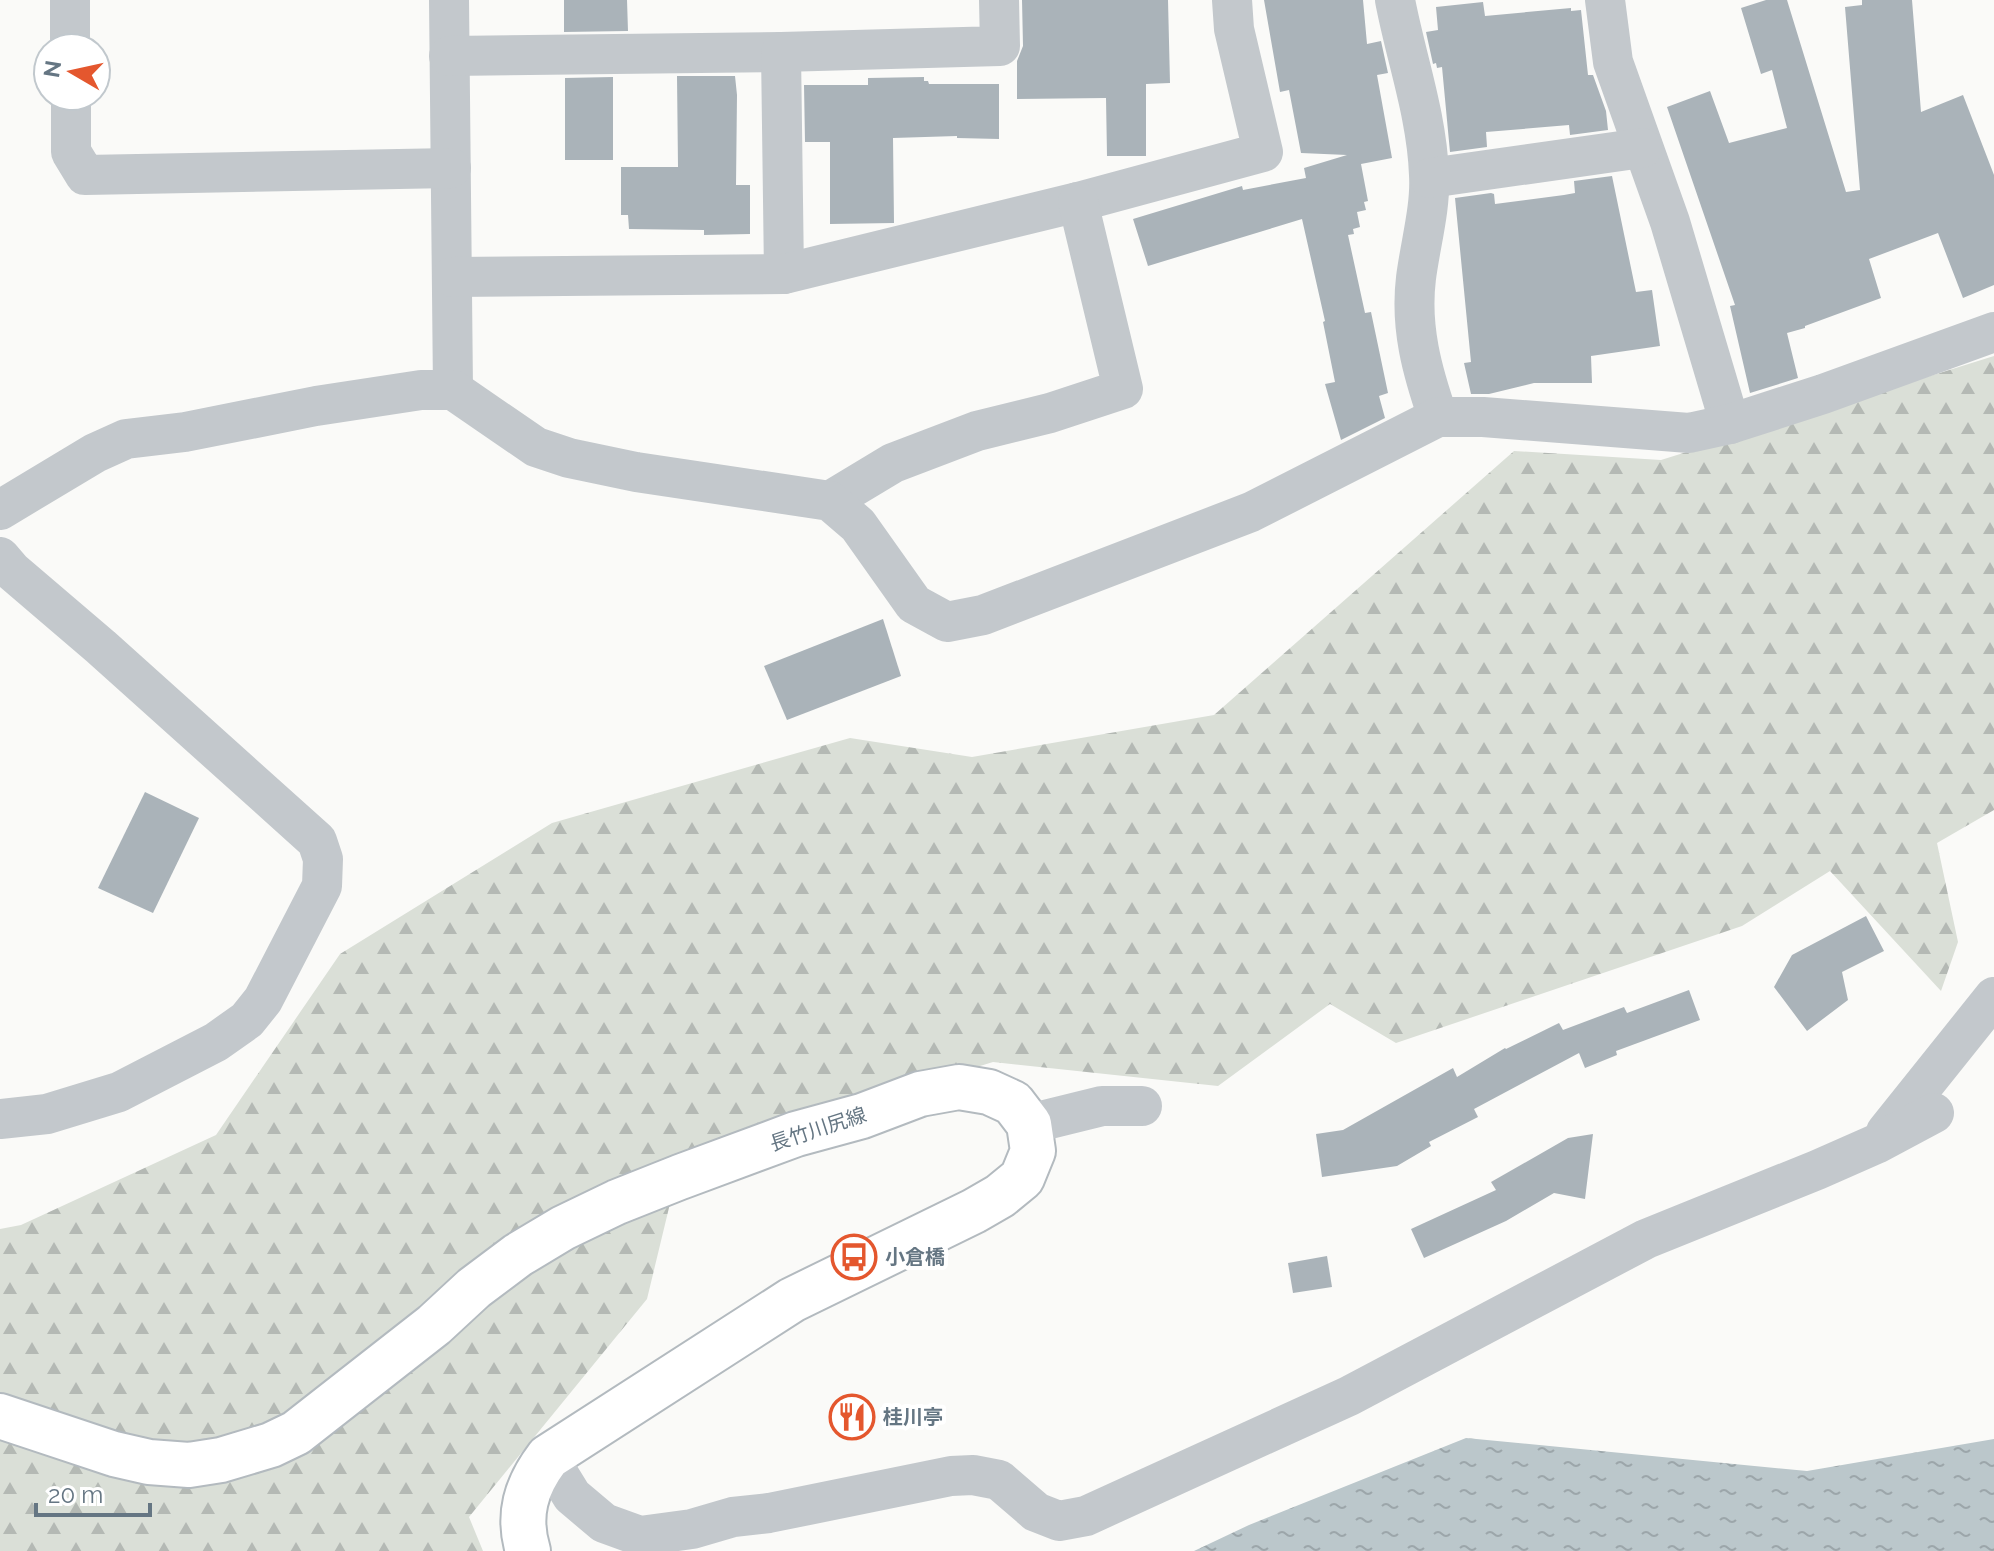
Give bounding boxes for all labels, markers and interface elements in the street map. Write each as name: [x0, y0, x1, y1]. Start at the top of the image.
north arrow: [32, 32, 112, 112]
text: N: [38, 59, 66, 79]
street label: 長竹川尻線: [767, 1102, 869, 1156]
bus stop icon: 小倉橋: [830, 1233, 878, 1281]
place label: 小倉橋: [885, 1245, 945, 1269]
restaurant icon: 桂川亭: [828, 1393, 876, 1441]
place label: 桂川亭: [883, 1405, 943, 1429]
scale bar: [36, 1467, 150, 1517]
text: 20 m: [48, 1480, 103, 1509]

